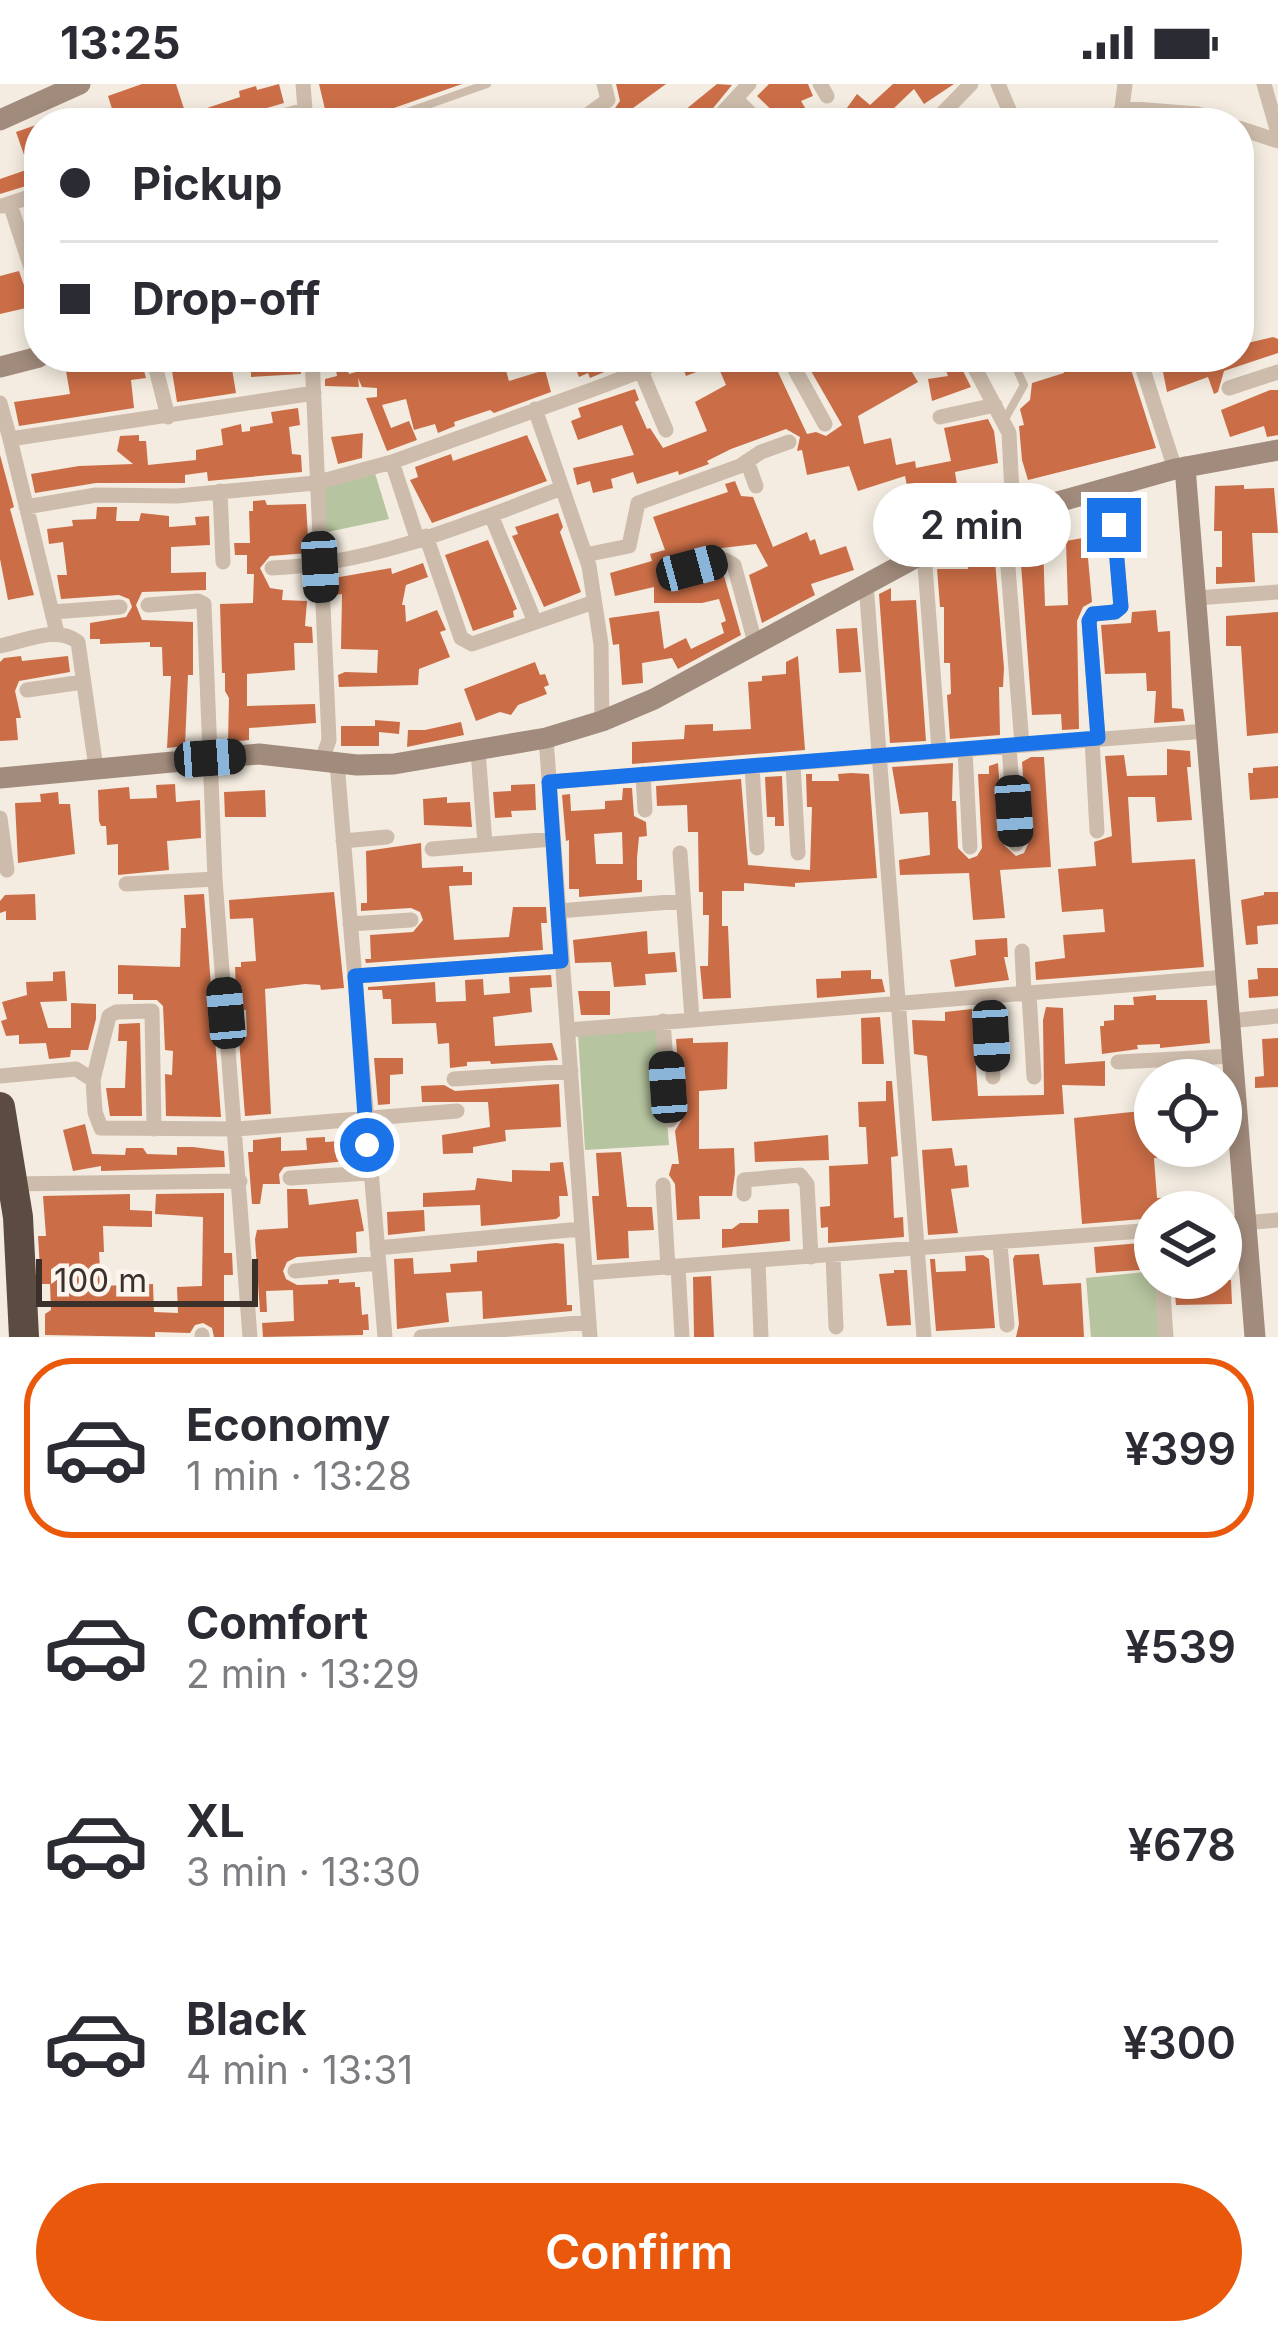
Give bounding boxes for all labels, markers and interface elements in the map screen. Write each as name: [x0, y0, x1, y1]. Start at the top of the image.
text: 13:25: [60, 15, 181, 70]
text: Pickup: [132, 156, 282, 211]
text: Drop-off: [132, 271, 320, 326]
callout: 2 min: [874, 483, 1072, 567]
route end: [1087, 498, 1141, 552]
text: 2 min: [920, 501, 1024, 548]
car: [300, 530, 340, 604]
car: [653, 541, 731, 595]
car: [173, 738, 247, 778]
car: [994, 774, 1034, 848]
car: [205, 976, 247, 1050]
car: [971, 999, 1011, 1073]
car: [648, 1050, 688, 1124]
map controls: [1134, 1059, 1242, 1299]
button: locate: [1134, 1059, 1242, 1167]
route start: [340, 1118, 394, 1172]
button: layers: [1134, 1191, 1242, 1299]
scale bar: [36, 1253, 258, 1306]
text: 100 m: [54, 1260, 147, 1300]
icon: car: [42, 1394, 150, 1502]
text: Economy: [186, 1397, 390, 1452]
text: ¥399: [1124, 1421, 1236, 1476]
text: 1 min · 13:28: [186, 1452, 412, 1499]
icon: car: [42, 1592, 150, 1700]
text: Comfort: [186, 1595, 368, 1650]
text: ¥539: [1125, 1619, 1236, 1674]
text: 2 min · 13:29: [186, 1650, 420, 1697]
icon: car: [42, 1790, 150, 1898]
text: XL: [186, 1793, 245, 1848]
text: ¥678: [1128, 1817, 1236, 1872]
text: 3 min · 13:30: [186, 1848, 421, 1895]
icon: car: [42, 1988, 150, 2096]
text: Black: [186, 1991, 307, 2046]
text: ¥300: [1123, 2015, 1236, 2070]
text: 4 min · 13:31: [186, 2046, 413, 2093]
button: Confirm: [36, 2183, 1242, 2321]

